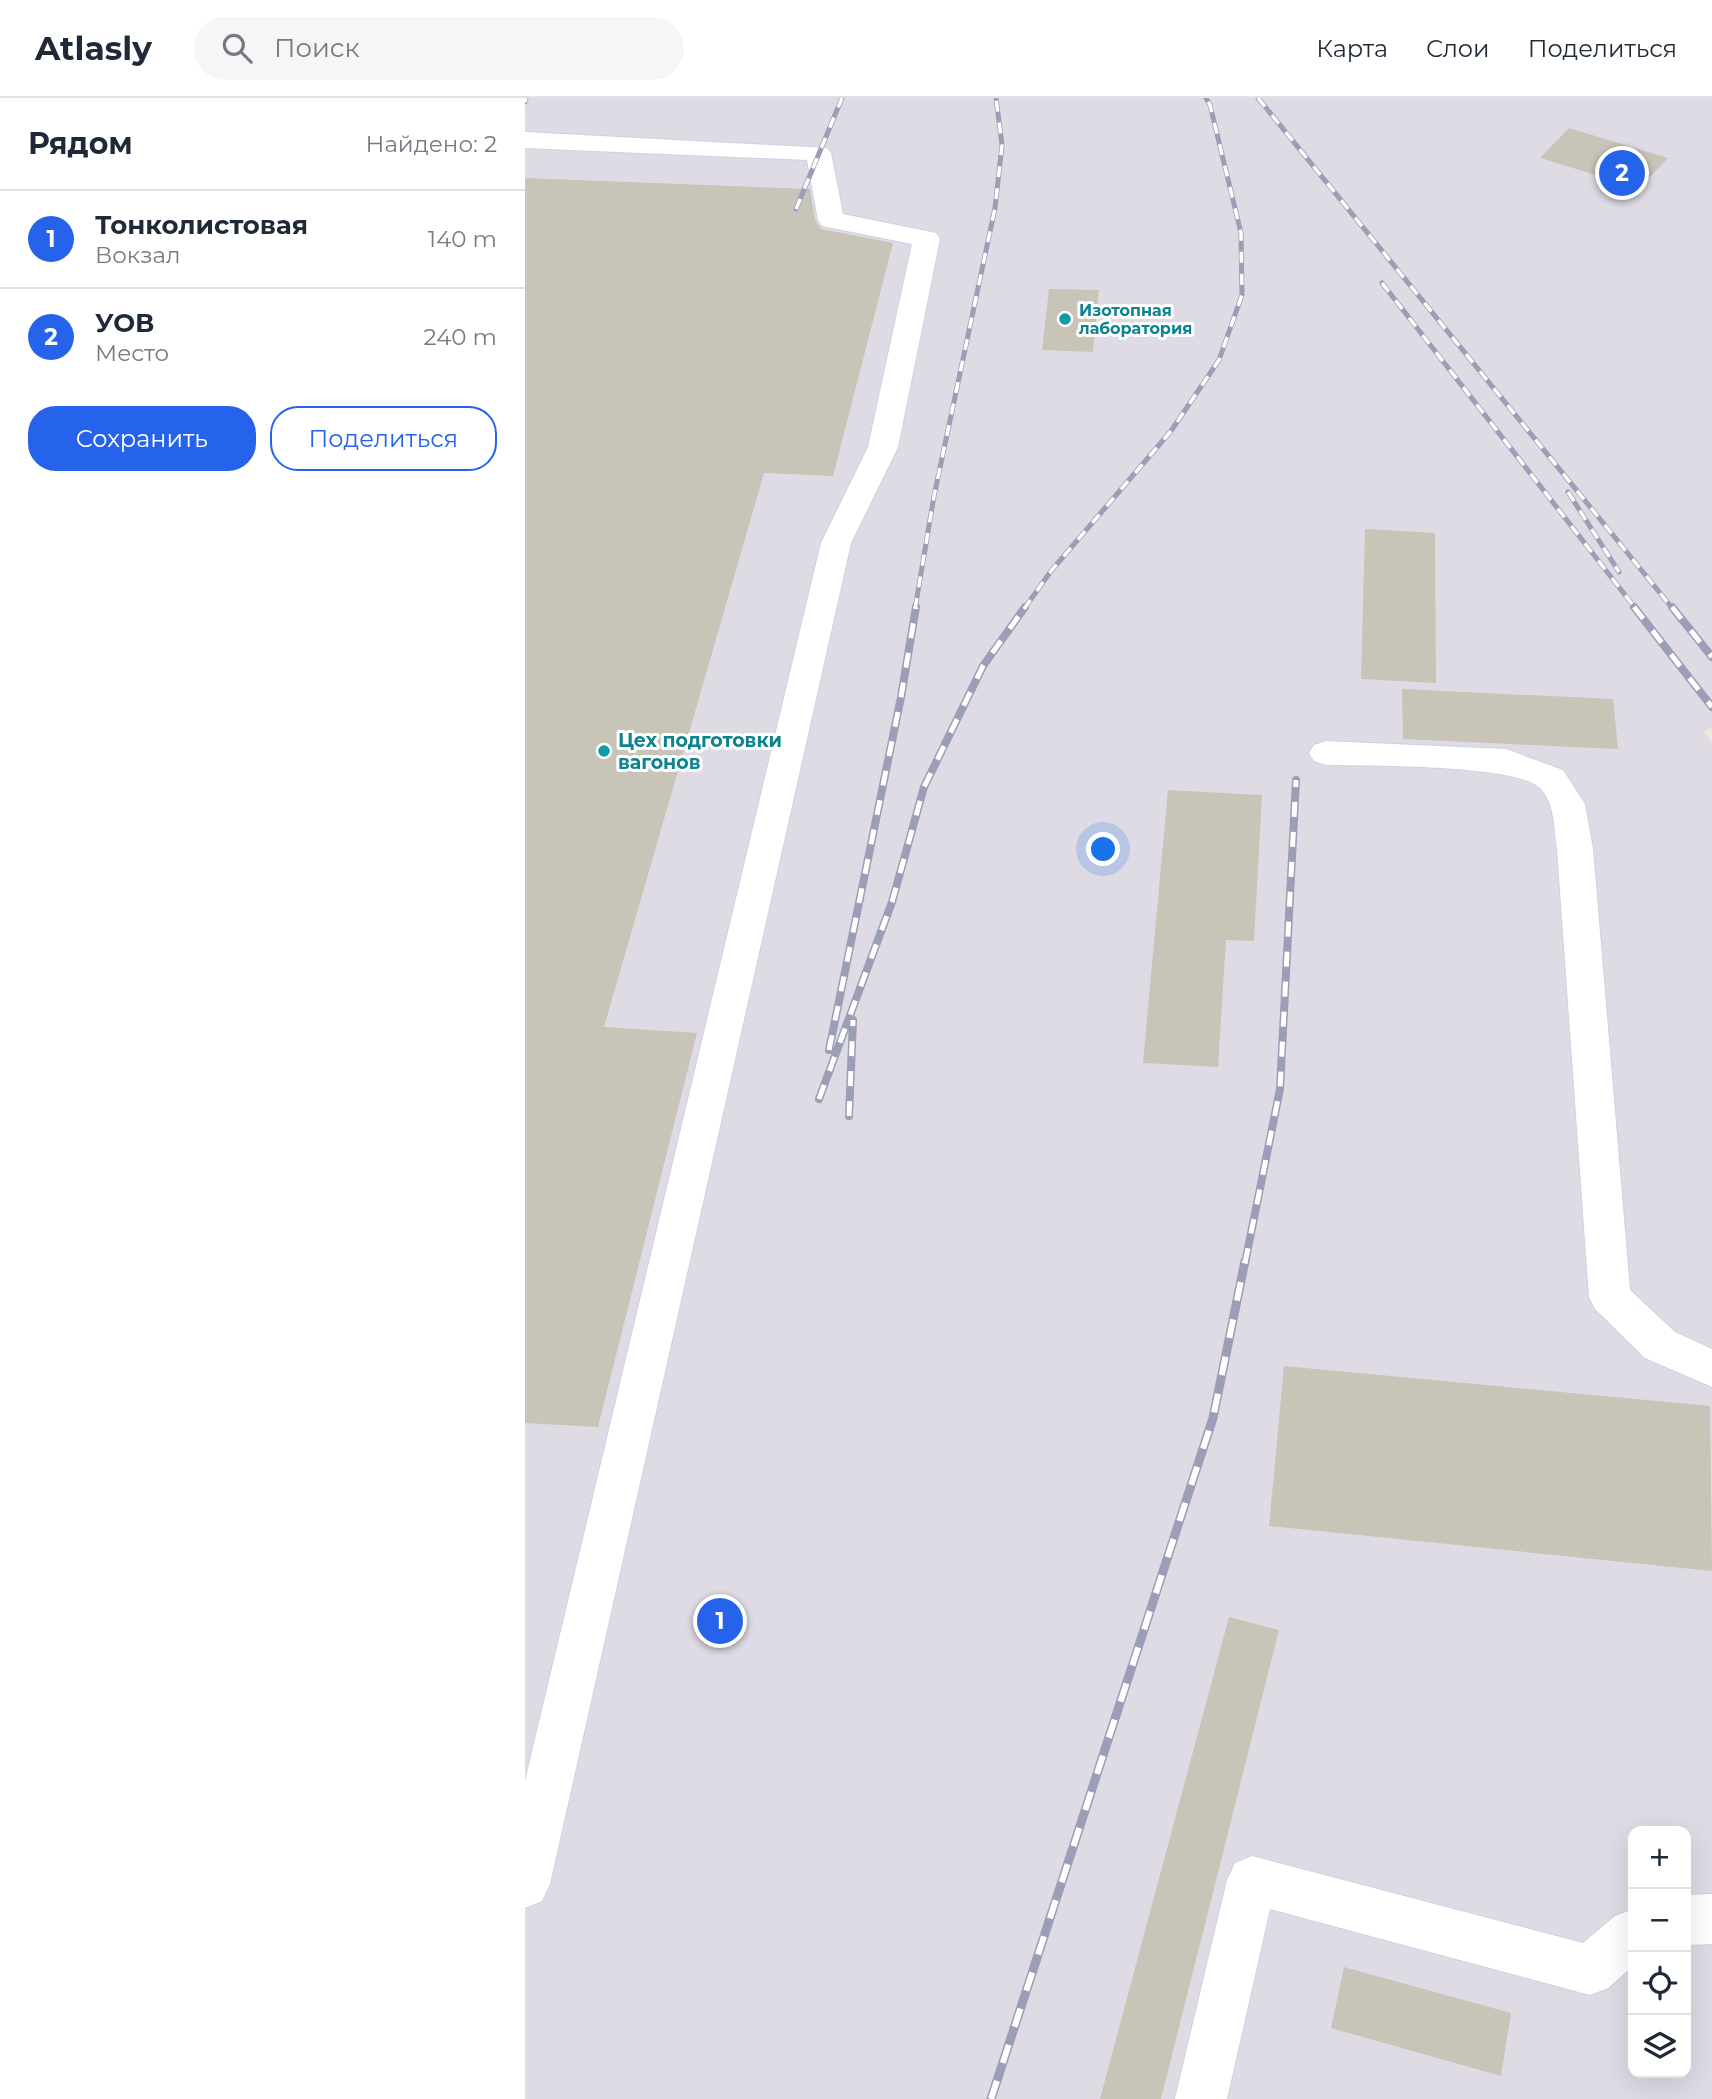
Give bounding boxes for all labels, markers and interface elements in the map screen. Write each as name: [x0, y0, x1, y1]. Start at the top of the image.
search box: [194, 17, 684, 80]
text: Atlasly: [35, 28, 152, 68]
icon: search: [218, 29, 256, 67]
text: Поиск: [274, 32, 360, 64]
text: Карта: [1316, 34, 1388, 63]
text: Слои: [1426, 34, 1490, 63]
text: Поделиться: [1528, 34, 1677, 63]
text: Рядом: [28, 125, 133, 162]
text: Найдено: 2: [366, 130, 497, 158]
pin: 2: [1599, 147, 1645, 199]
text: Тонколистовая: [95, 209, 308, 241]
text: 1: [46, 225, 56, 253]
text: 140 m: [428, 225, 497, 253]
text: Вокзал: [95, 241, 180, 269]
place label: Изотопная лаборатория: [1079, 301, 1192, 338]
text: УОВ: [95, 307, 154, 339]
marker: Изотопная лаборатория: [1057, 311, 1073, 327]
text: 2: [44, 323, 58, 351]
text: 240 m: [424, 323, 497, 351]
text: Место: [95, 339, 169, 367]
button: Сохранить: [28, 406, 256, 471]
button: Поделиться: [270, 406, 497, 471]
place label: Цех подготовки вагонов: [618, 729, 782, 774]
marker: Цех подготовки вагонов: [596, 743, 612, 759]
your location: [1086, 832, 1120, 866]
pin: 1: [697, 1595, 743, 1647]
map controls: [1628, 1826, 1691, 2078]
button: +: [1628, 1826, 1691, 1889]
button: −: [1628, 1889, 1691, 1952]
button: locate: [1628, 1952, 1691, 2015]
button: layers: [1628, 2015, 1691, 2078]

